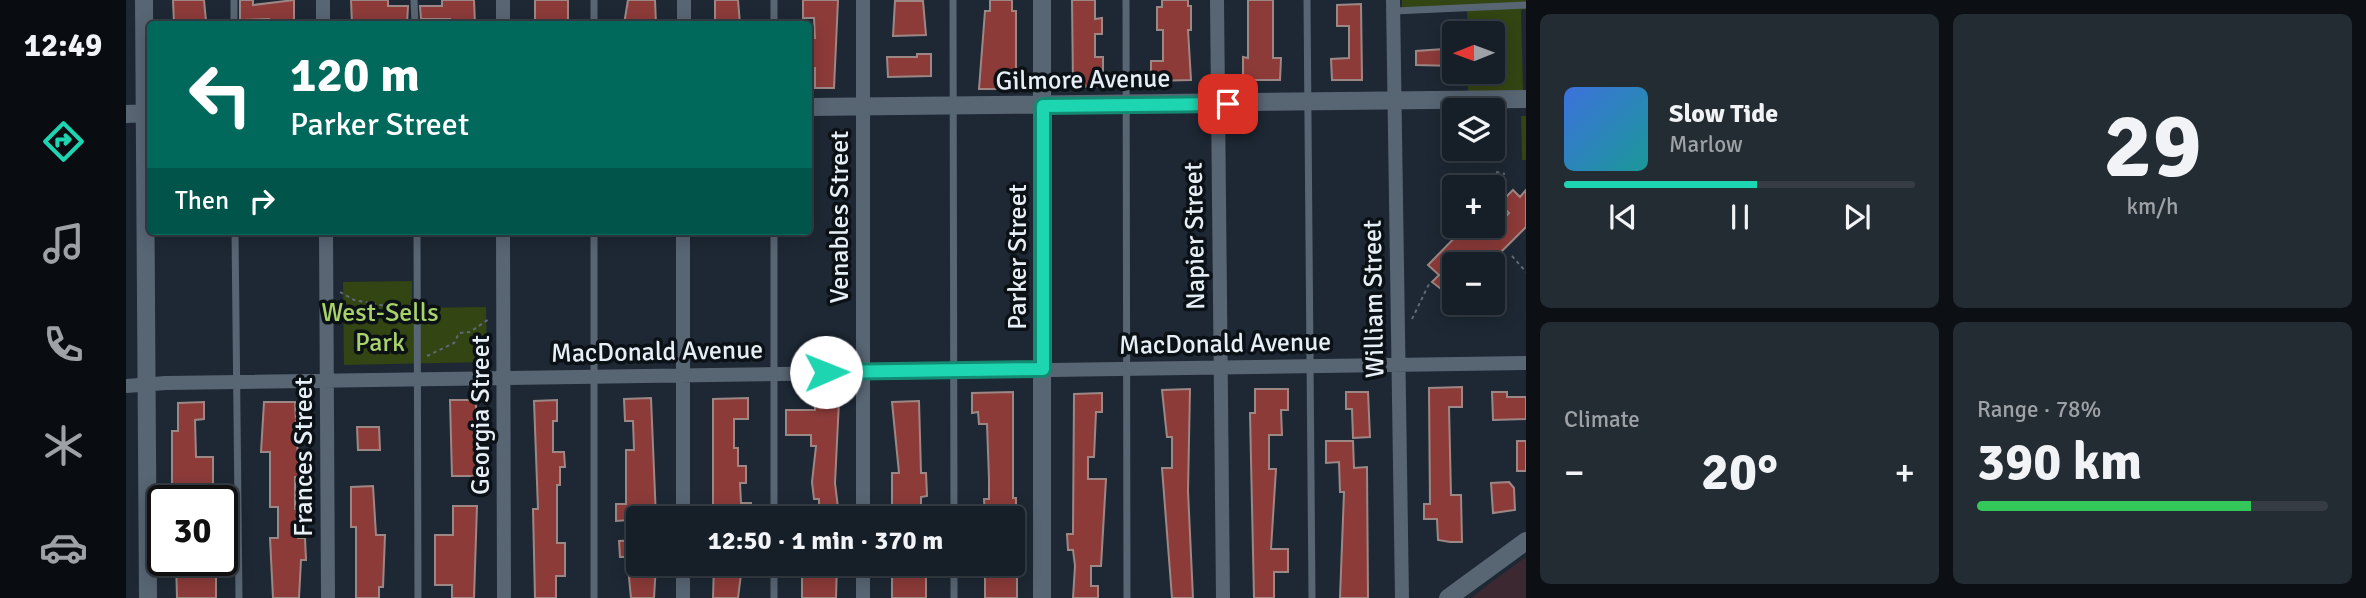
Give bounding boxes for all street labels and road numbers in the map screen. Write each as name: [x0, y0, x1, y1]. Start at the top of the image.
street label: Gilmore Avenue: [995, 62, 1171, 98]
street label: Venables Street: [824, 131, 856, 303]
street label: Napier Street: [1178, 162, 1212, 310]
street label: Parker Street: [1002, 184, 1034, 330]
street label: William Street: [1357, 220, 1391, 378]
street label: MacDonald Avenue: [1119, 326, 1331, 362]
street label: MacDonald Avenue: [551, 334, 763, 370]
street label: Georgia Street: [465, 335, 497, 495]
street label: Frances Street: [288, 377, 320, 537]

